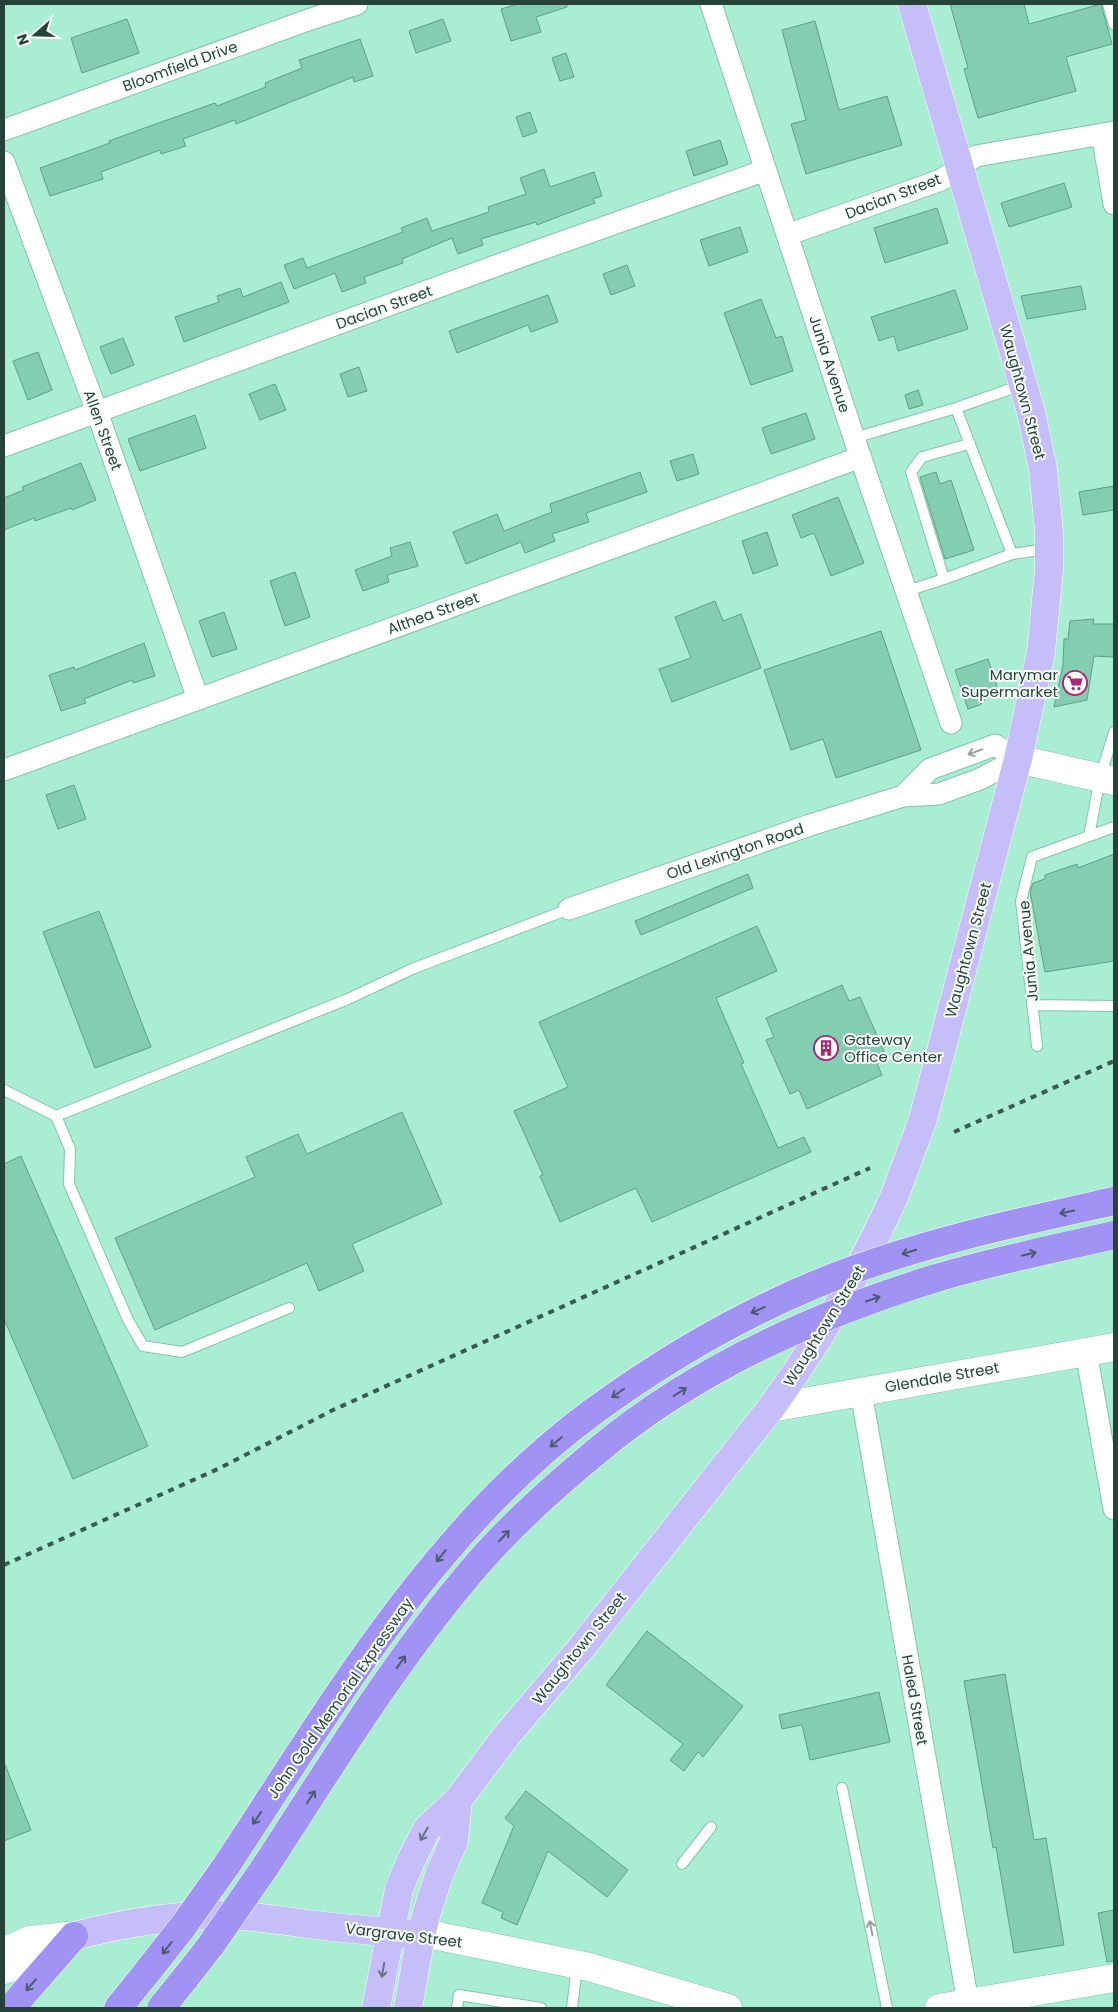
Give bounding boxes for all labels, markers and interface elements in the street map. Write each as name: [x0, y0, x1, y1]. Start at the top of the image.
north arrow: [10, 10, 60, 60]
text: N: [12, 31, 34, 48]
street label: Bloomfield Drive: [120, 35, 240, 97]
street label: Dacian Street: [842, 168, 944, 224]
street label: Dacian Street: [333, 280, 435, 334]
street label: Junia Avenue: [804, 313, 856, 415]
street label: Waughtown Street: [995, 322, 1051, 462]
street label: Allen Street: [79, 387, 127, 473]
street label: Althea Street: [384, 587, 482, 639]
place label: Marymar Supermarket: [961, 664, 1058, 702]
supermarket icon: Marymar Supermarket: [1062, 670, 1088, 696]
one-way arrow: [968, 748, 983, 757]
street label: Old Lexington Road: [664, 818, 806, 884]
street label: Waughtown Street: [940, 880, 996, 1020]
street label: Junia Avenue: [1013, 900, 1043, 1002]
place label: Gateway Office Center: [844, 1029, 943, 1067]
building icon: Gateway Office Center: [813, 1035, 839, 1061]
one-way arrow: [1059, 1208, 1075, 1217]
one-way arrow: [902, 1247, 918, 1257]
one-way arrow: [1021, 1249, 1037, 1258]
street label: Waughtown Street: [778, 1261, 870, 1391]
one-way arrow: [865, 1294, 880, 1303]
one-way arrow: [751, 1306, 766, 1316]
street label: Glendale Street: [883, 1357, 1001, 1397]
one-way arrow: [672, 1386, 686, 1396]
one-way arrow: [612, 1388, 626, 1399]
one-way arrow: [550, 1436, 563, 1447]
one-way arrow: [498, 1530, 510, 1542]
one-way arrow: [435, 1550, 446, 1563]
street label: Waughtown Street: [527, 1587, 631, 1709]
street label: John Gold Memorial Expressway: [262, 1593, 418, 1803]
street label: Haled Street: [897, 1653, 933, 1747]
one-way arrow: [396, 1655, 406, 1669]
one-way arrow: [306, 1790, 316, 1804]
one-way arrow: [252, 1811, 262, 1825]
one-way arrow: [419, 1827, 429, 1841]
street label: Vargrave Street: [344, 1917, 464, 1953]
one-way arrow: [866, 1921, 875, 1937]
one-way arrow: [161, 1941, 172, 1954]
one-way arrow: [378, 1962, 388, 1978]
one-way arrow: [25, 1979, 37, 1992]

